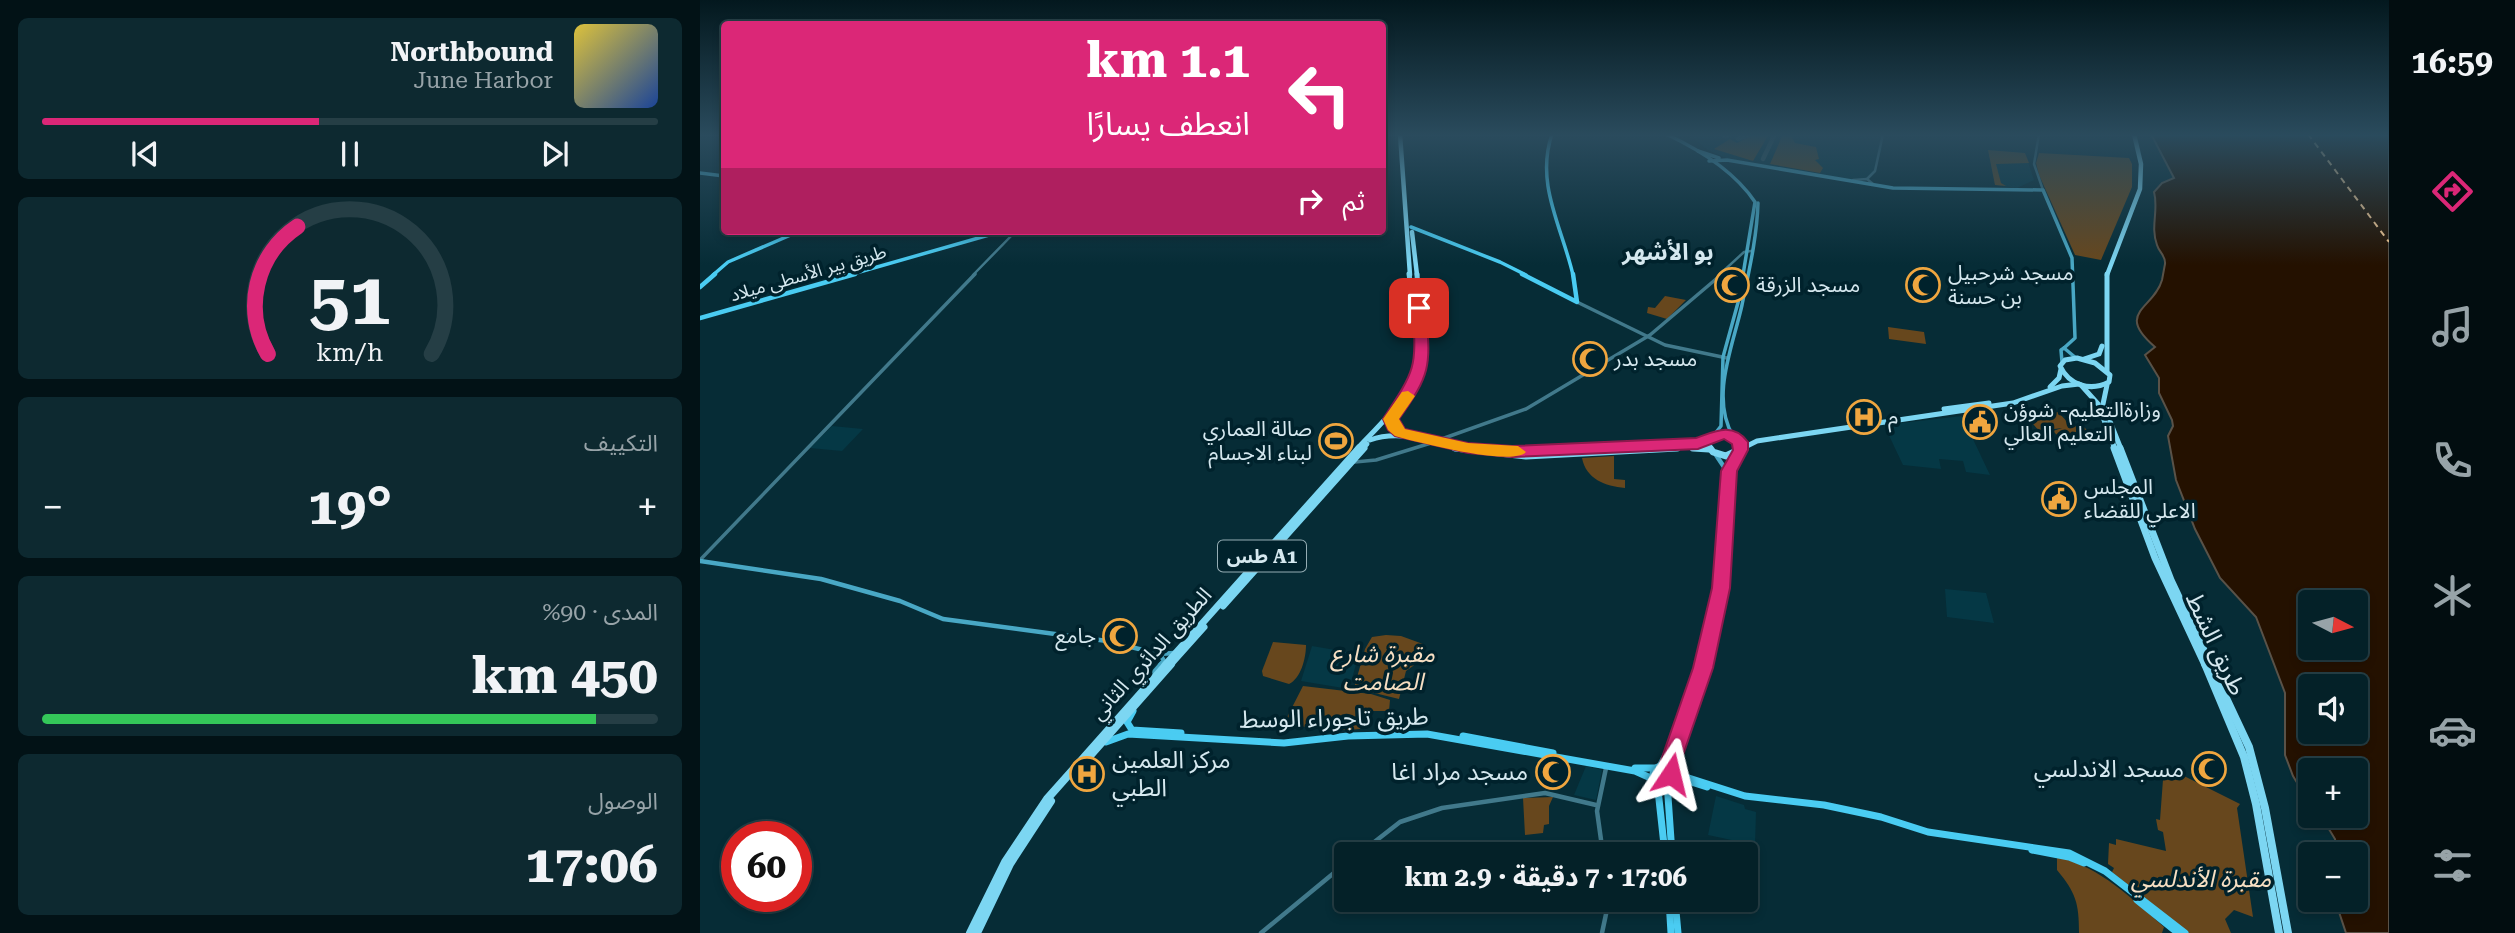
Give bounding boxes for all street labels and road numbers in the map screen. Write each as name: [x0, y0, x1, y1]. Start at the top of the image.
street label: طريق بير الأسطى ميلاد: [727, 241, 889, 306]
road number: طس A1: [1218, 540, 1306, 572]
street label: الطريق الدائري الثاني: [1086, 583, 1219, 727]
street label: طريق الشط: [2179, 588, 2252, 700]
street label: طريق تاجوراء الوسط: [1239, 702, 1429, 735]

